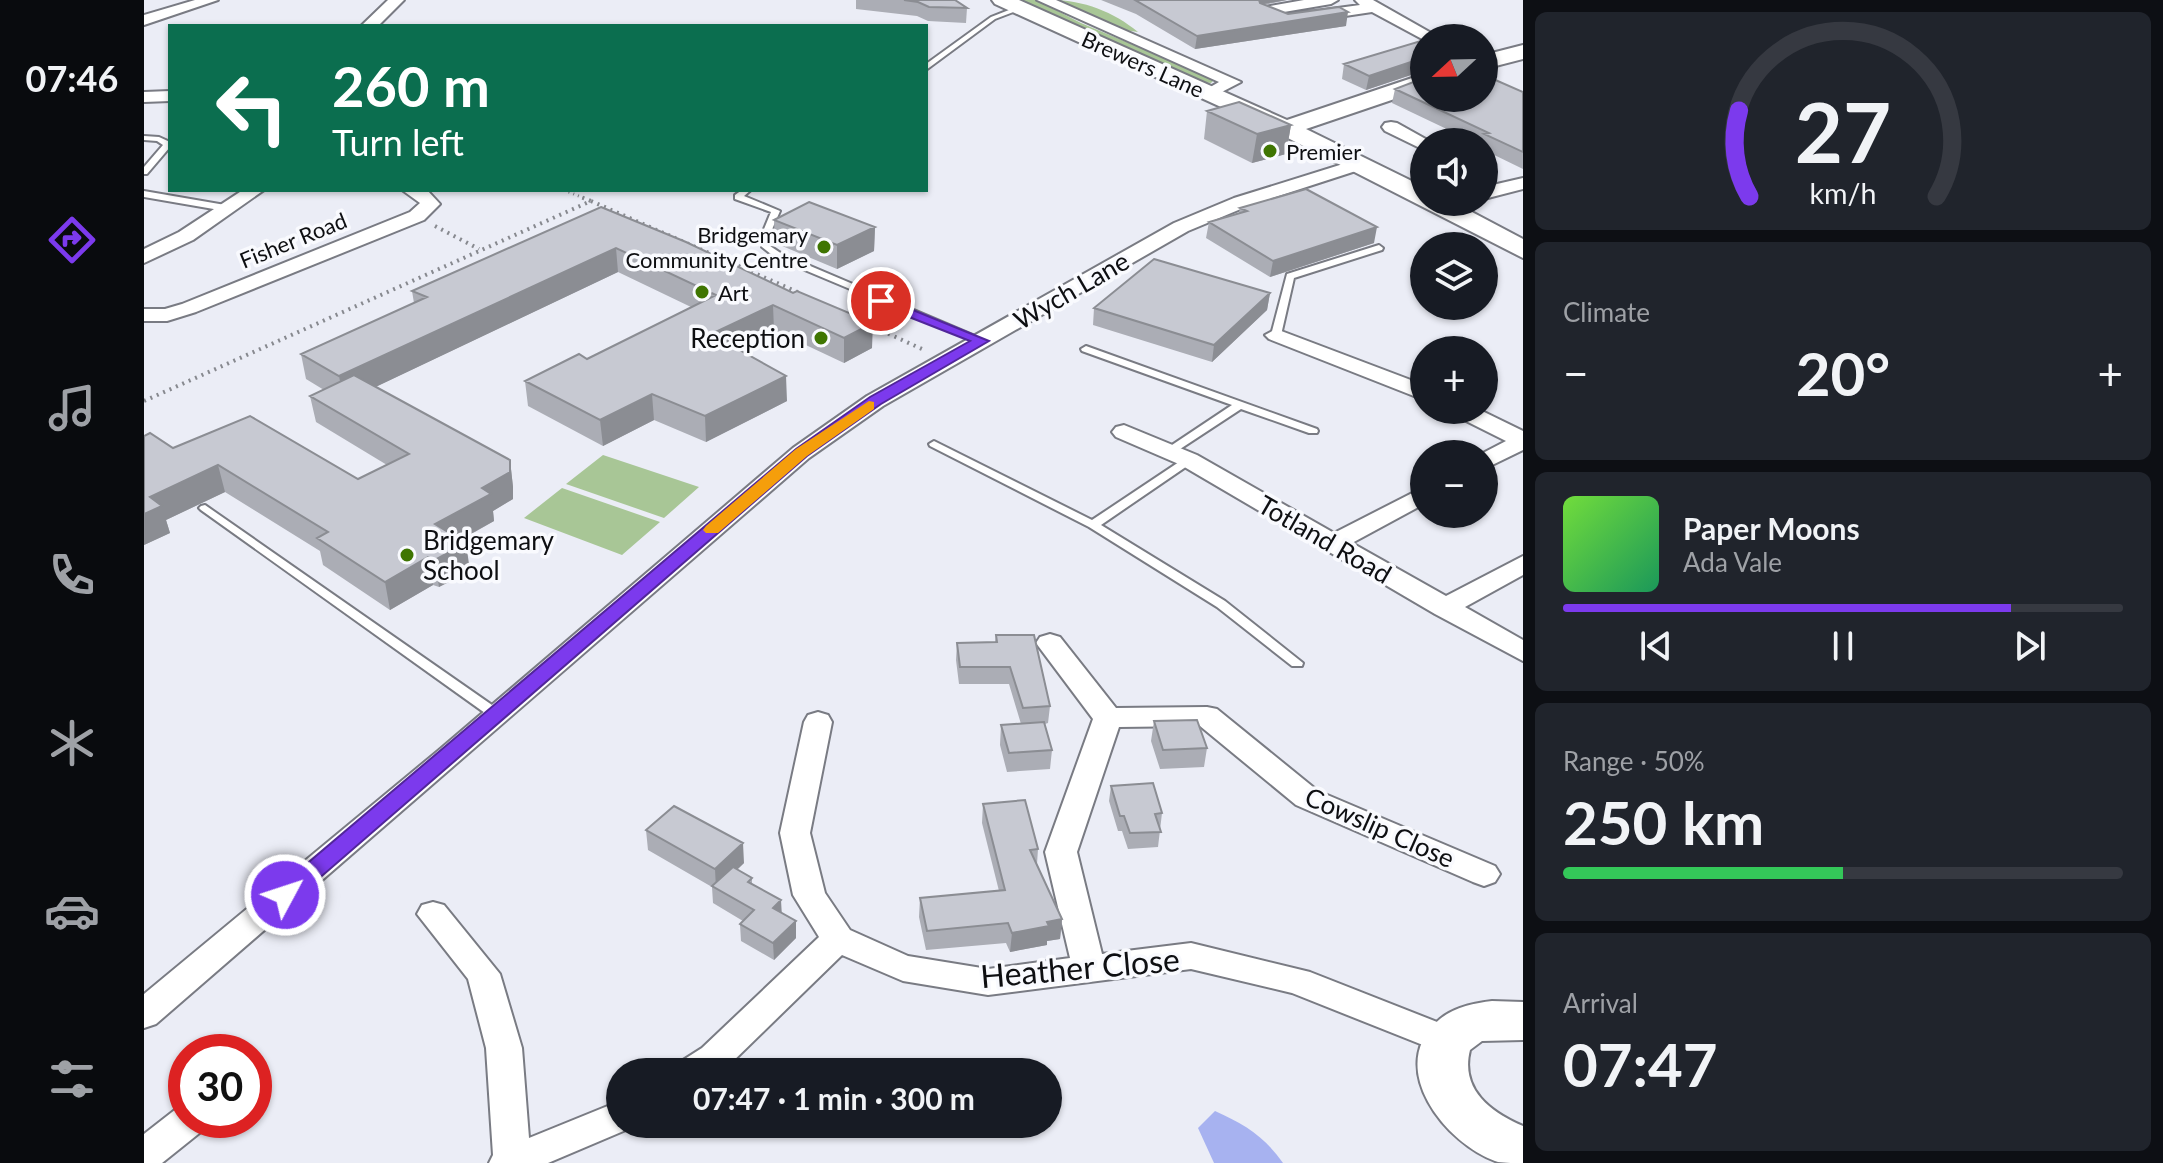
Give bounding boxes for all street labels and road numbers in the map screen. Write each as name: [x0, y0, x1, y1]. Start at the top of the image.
street label: Brewers Lane: [1078, 25, 1208, 103]
street label: Fisher Road: [236, 206, 350, 274]
street label: Wych Lane: [1008, 244, 1134, 336]
street label: Totland Road: [1253, 488, 1397, 590]
street label: Cowslip Close: [1300, 780, 1460, 874]
street label: Heather Close: [979, 939, 1181, 995]

